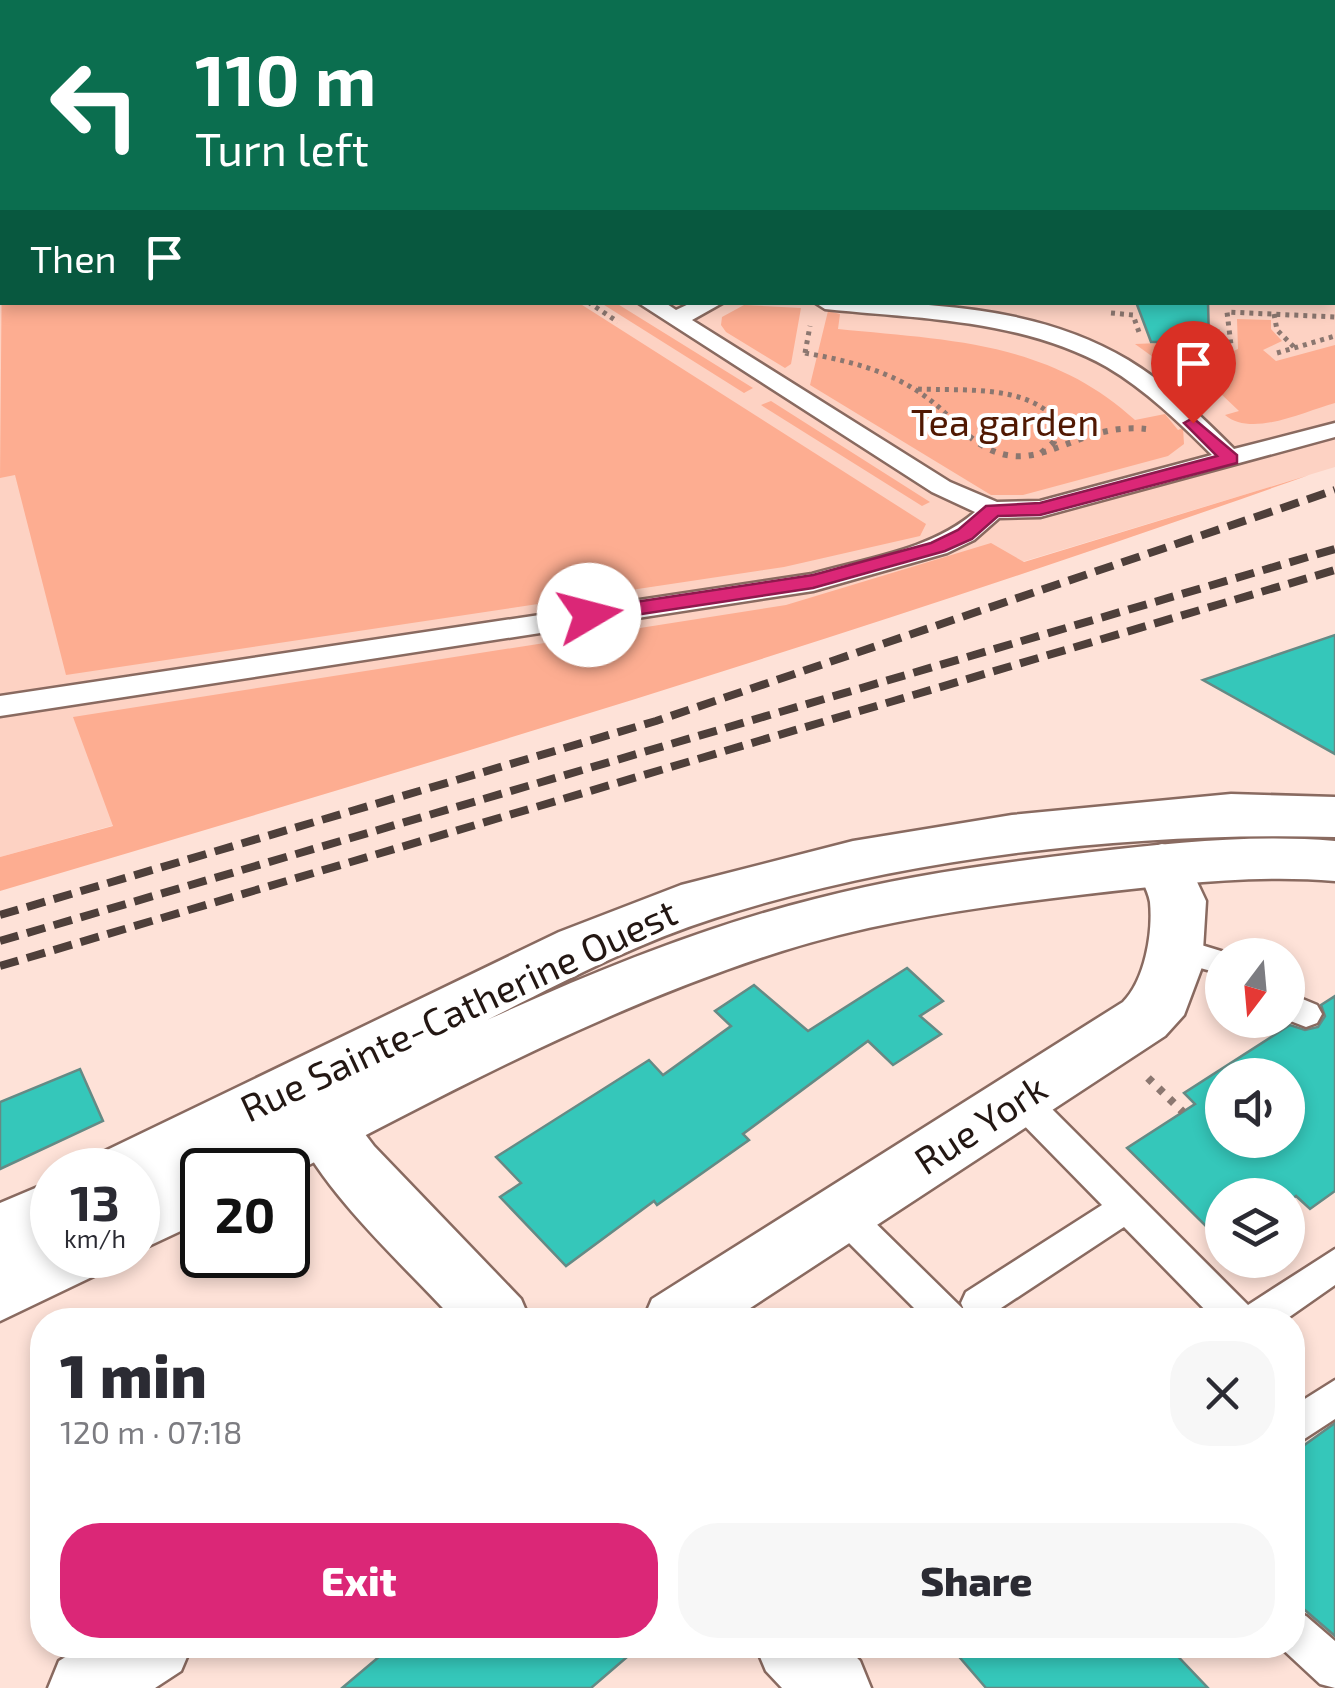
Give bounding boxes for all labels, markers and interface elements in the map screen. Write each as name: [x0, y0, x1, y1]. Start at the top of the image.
text: 110 m: [195, 36, 376, 120]
icon: left: [30, 40, 160, 170]
text: Turn left: [195, 121, 369, 175]
icon: arrive: [137, 230, 192, 285]
text: Then: [30, 235, 117, 281]
pin: [1151, 321, 1236, 424]
icon: arrive: [1166, 336, 1221, 391]
park label: Tea garden: [911, 398, 1099, 444]
position arrow: [537, 563, 641, 667]
street label: Rue Sainte-Catherine Ouest: [233, 888, 684, 1131]
north arrow: [1205, 938, 1305, 1038]
map controls: [1205, 938, 1305, 1278]
button: sound: [1205, 1058, 1305, 1158]
street label: Rue York: [905, 1064, 1055, 1183]
speed limit sign: 20: [180, 1148, 310, 1278]
text: 13: [70, 1171, 120, 1231]
button: layers: [1205, 1178, 1305, 1278]
text: km/h: [64, 1223, 126, 1253]
text: 1 min: [60, 1338, 207, 1410]
button: close: [1170, 1341, 1275, 1446]
text: 120 m · 07:18: [60, 1412, 242, 1450]
button: Exit: [60, 1523, 658, 1638]
button: Share: [678, 1523, 1275, 1638]

